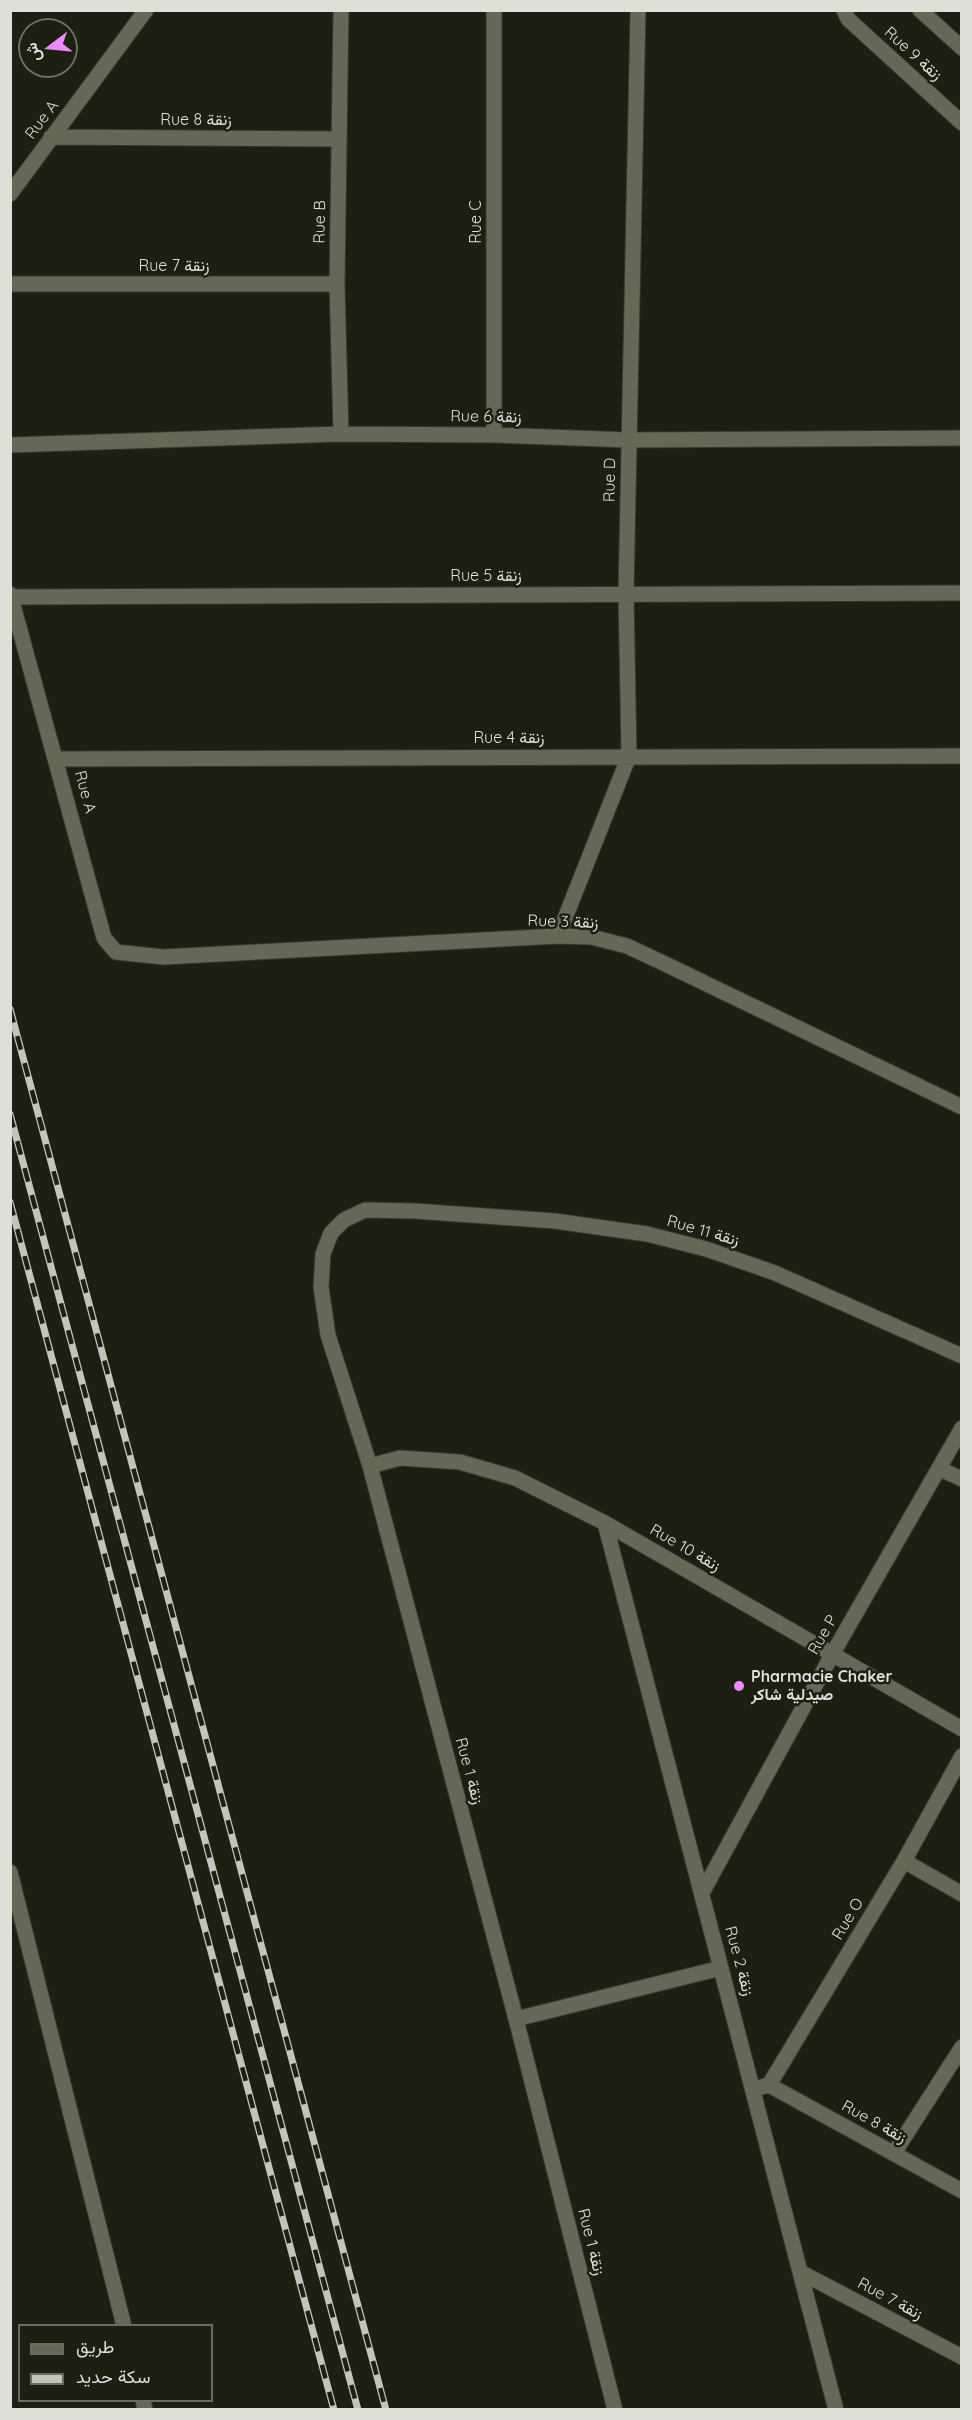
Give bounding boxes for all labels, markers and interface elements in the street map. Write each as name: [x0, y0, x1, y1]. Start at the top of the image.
north arrow: [18, 18, 78, 78]
street label: Rue 9 زنقة: [880, 23, 946, 85]
text: ش: [20, 40, 45, 64]
street label: Rue A: [21, 97, 63, 143]
street label: Rue 8 زنقة: [160, 110, 232, 130]
street label: Rue B: [310, 200, 330, 244]
street label: Rue C: [466, 200, 486, 244]
street label: Rue 7 زنقة: [139, 256, 209, 276]
street label: Rue 6 زنقة: [450, 407, 522, 427]
street label: Rue D: [600, 458, 620, 502]
street label: Rue 5 زنقة: [450, 566, 522, 586]
street label: Rue 4 زنقة: [473, 728, 545, 748]
street label: Rue A: [70, 769, 100, 815]
street label: Rue 3 زنقة: [527, 911, 599, 933]
street label: Rue 11 زنقة: [665, 1212, 741, 1250]
street label: Rue 10 زنقة: [646, 1520, 724, 1576]
street label: Rue P: [804, 1612, 842, 1658]
place label: Pharmacie Chaker صيدلية شاكر: [751, 1667, 892, 1705]
marker: Pharmacie Chaker صيدلية شاكر: [732, 1679, 746, 1693]
street label: Rue 1 زنقة: [451, 1735, 487, 1807]
street label: Rue O: [828, 1895, 868, 1943]
street label: Rue 2 زنقة: [720, 1924, 758, 1998]
street label: Rue 8 زنقة: [838, 2096, 910, 2148]
street label: Rue 1 زنقة: [573, 2206, 609, 2278]
street label: Rue 7 زنقة: [854, 2274, 926, 2324]
legend: [18, 2324, 213, 2402]
text: طريق: [76, 2335, 114, 2358]
text: سكة حديد: [76, 2365, 150, 2388]

